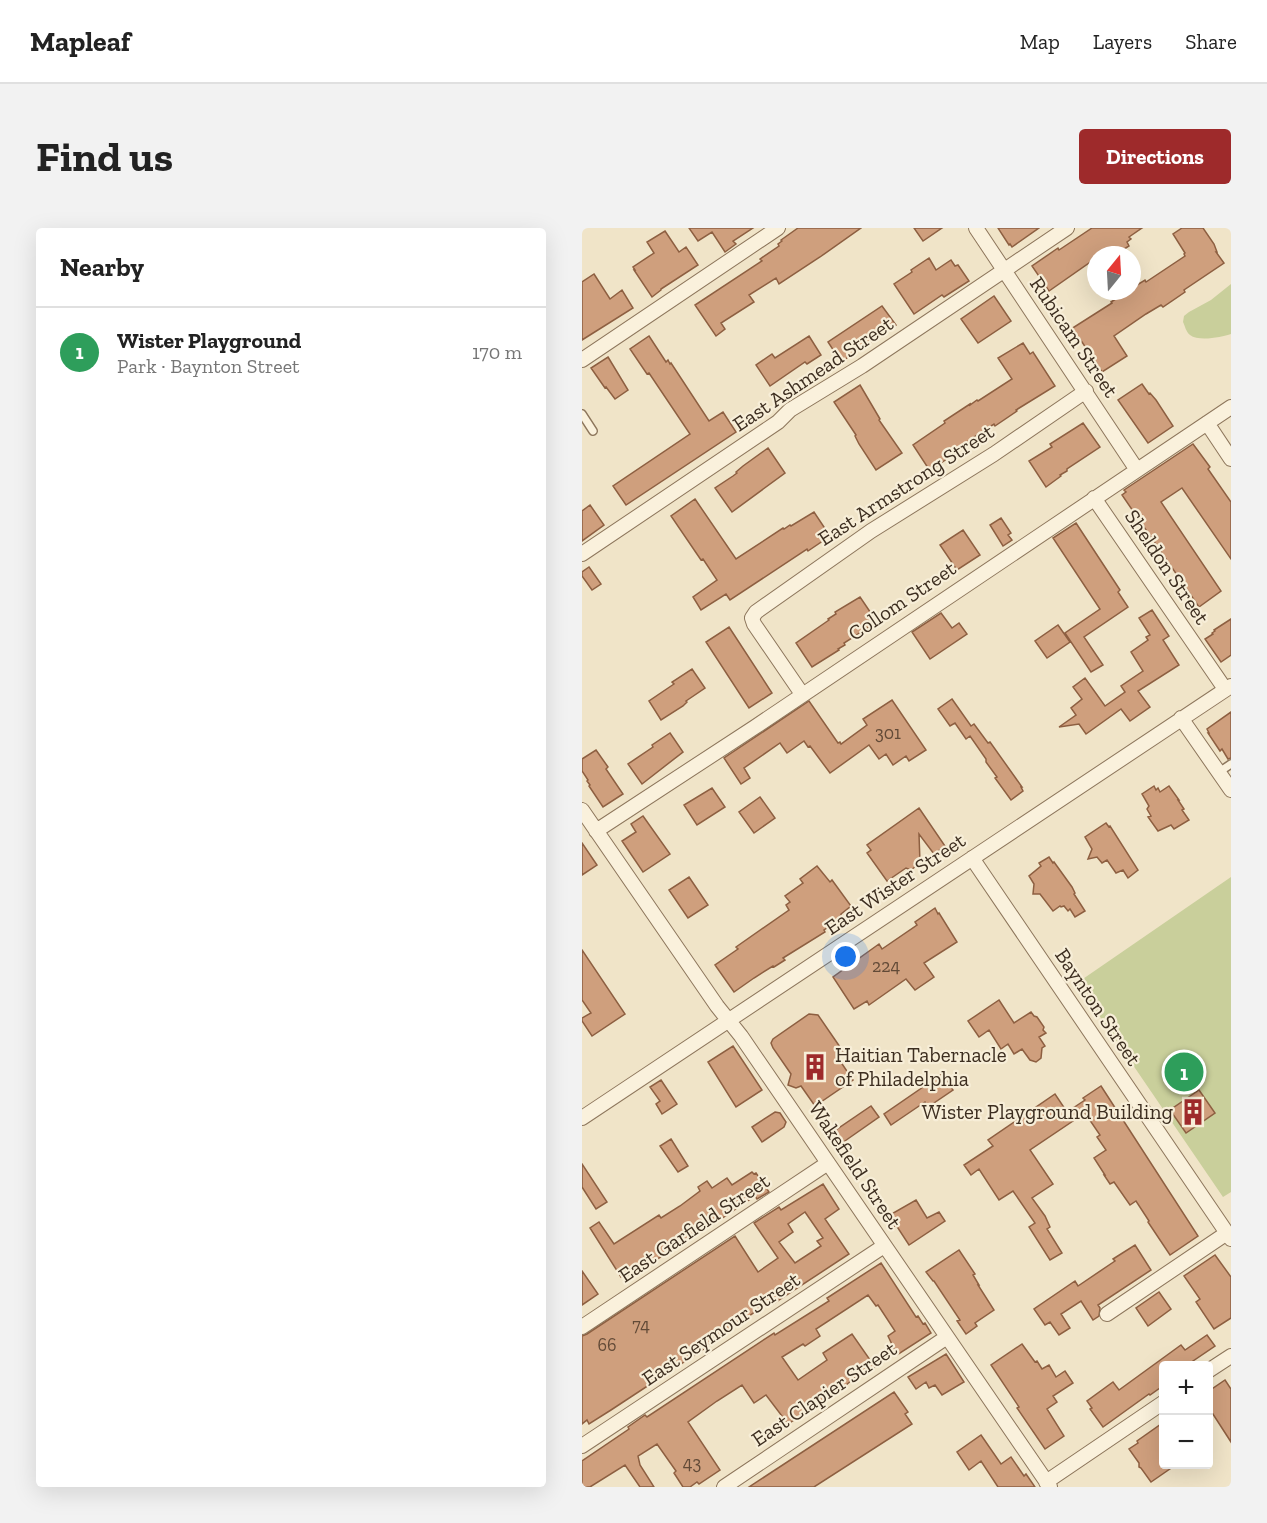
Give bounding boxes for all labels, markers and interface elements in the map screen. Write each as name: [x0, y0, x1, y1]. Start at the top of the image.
text: Mapleaf: [30, 25, 130, 58]
text: Map: [1020, 29, 1060, 54]
text: Layers: [1093, 29, 1152, 54]
text: Share: [1185, 29, 1237, 54]
button: Directions: [1079, 129, 1231, 184]
text: Find us: [36, 131, 173, 182]
north arrow: [1087, 246, 1141, 300]
text: Nearby: [60, 251, 144, 283]
street label: Rubicam Street: [1025, 272, 1124, 402]
street label: East Ashmead Street: [728, 311, 898, 436]
text: Wister Playground: [117, 327, 301, 354]
text: 1: [75, 340, 84, 364]
text: 170 m: [472, 340, 522, 364]
text: Park · Baynton Street: [117, 354, 300, 378]
street label: East Armstrong Street: [813, 418, 998, 551]
street label: Sheldon Street: [1120, 505, 1215, 629]
street label: Collom Street: [843, 555, 960, 646]
house number: 301: [875, 722, 901, 744]
street label: East Wister Street: [820, 827, 970, 940]
your location: [831, 942, 860, 971]
street label: Baynton Street: [1050, 943, 1147, 1070]
house number: 224: [872, 955, 900, 977]
place label: Haitian Tabernacle of Philadelphia: [835, 1042, 1007, 1091]
pin: 1: [1164, 1050, 1204, 1094]
building icon: Haitian Tabernacle of Philadelphia: [800, 1052, 830, 1082]
street label: Wakefield Street: [804, 1096, 907, 1233]
building icon: Wister Playground Building: [1178, 1097, 1208, 1127]
place label: Wister Playground Building: [922, 1099, 1173, 1124]
street label: East Garfield Street: [613, 1168, 774, 1287]
street label: East Seymour Street: [637, 1266, 805, 1391]
house number: 74: [632, 1314, 650, 1336]
house number: 66: [597, 1334, 617, 1356]
street label: East Clapier Street: [746, 1336, 901, 1451]
map controls: [1159, 1361, 1213, 1469]
button: +: [1159, 1361, 1213, 1415]
button: −: [1159, 1415, 1213, 1469]
house number: 43: [683, 1452, 701, 1474]

